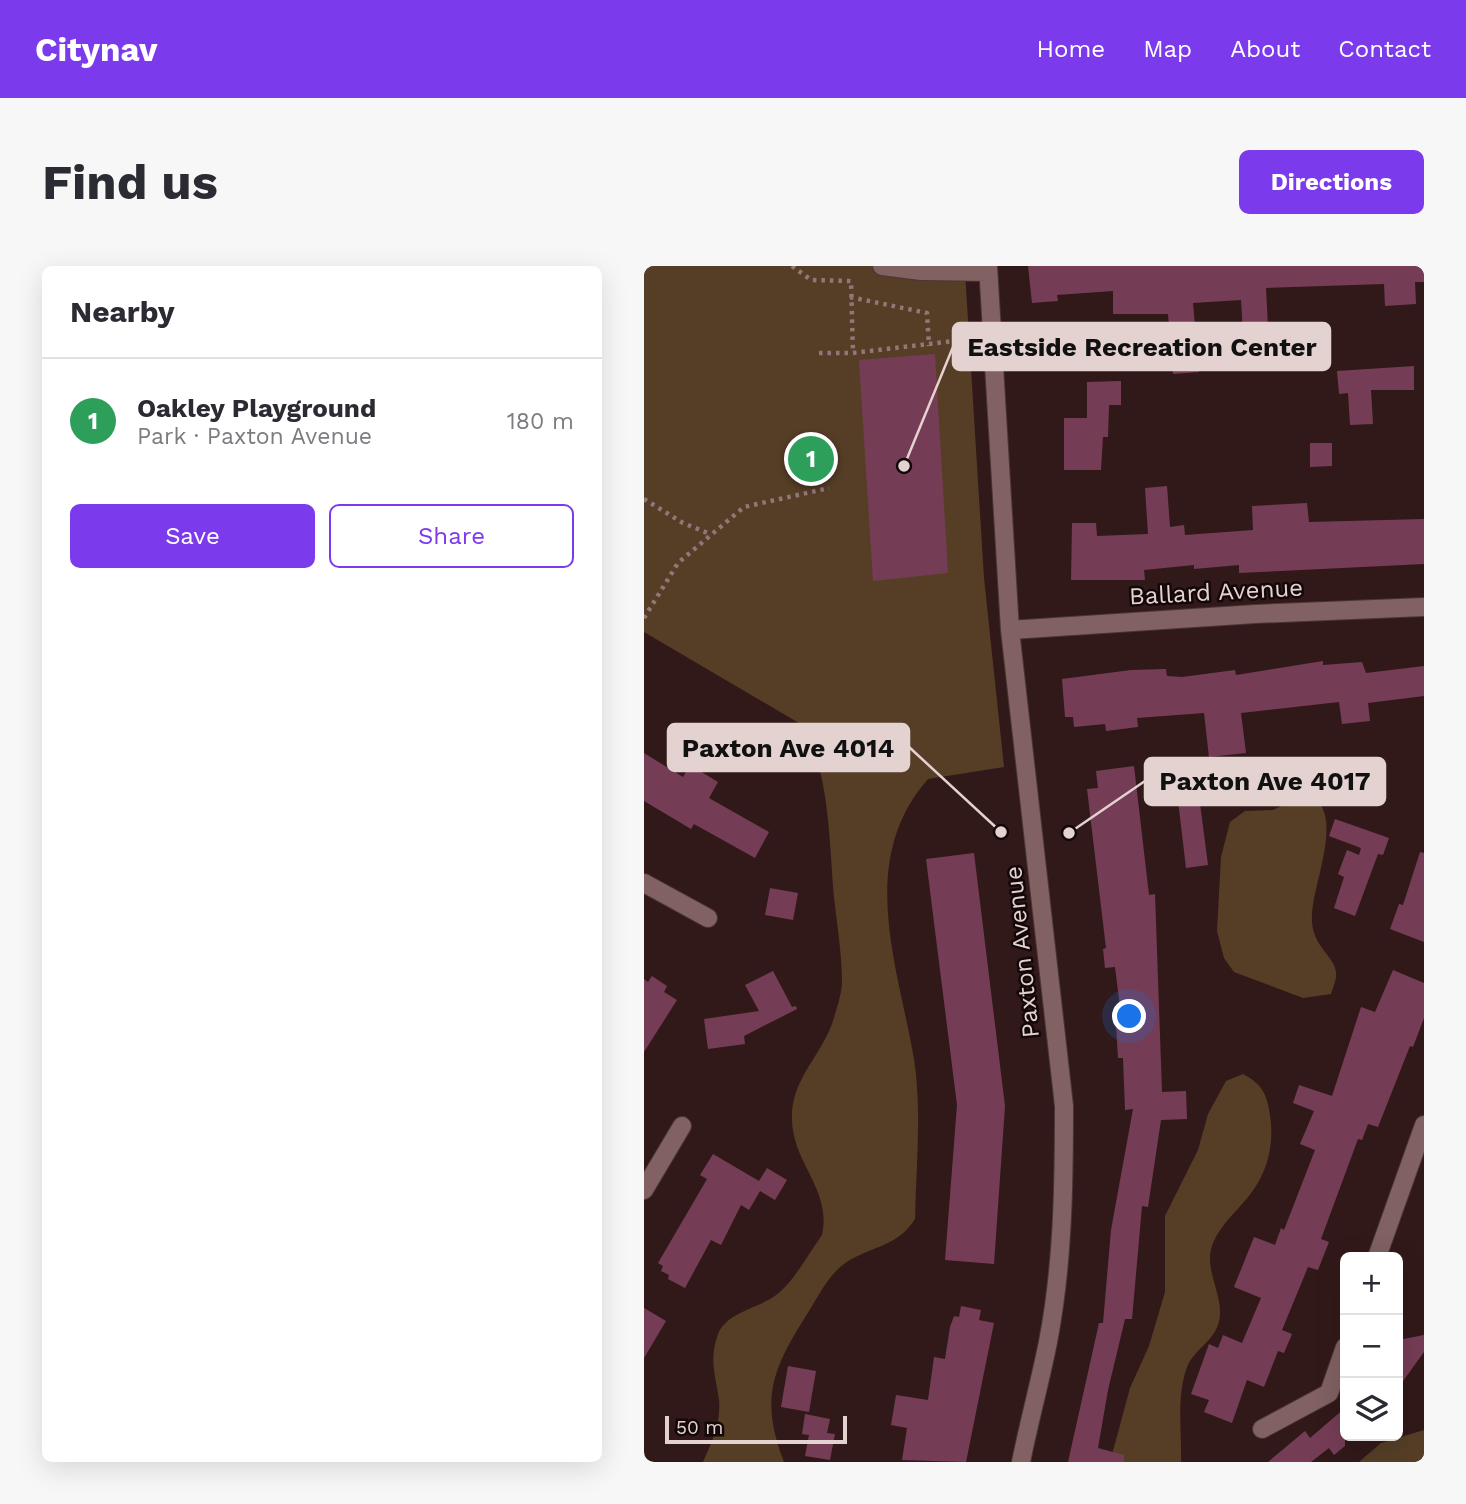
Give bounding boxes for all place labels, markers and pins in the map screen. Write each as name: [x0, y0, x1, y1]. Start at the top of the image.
callout: Eastside Recreation Center: [953, 323, 1330, 370]
pin: 1: [788, 433, 834, 485]
callout: Paxton Ave 4014: [668, 724, 909, 771]
callout: Paxton Ave 4017: [1145, 758, 1385, 805]

